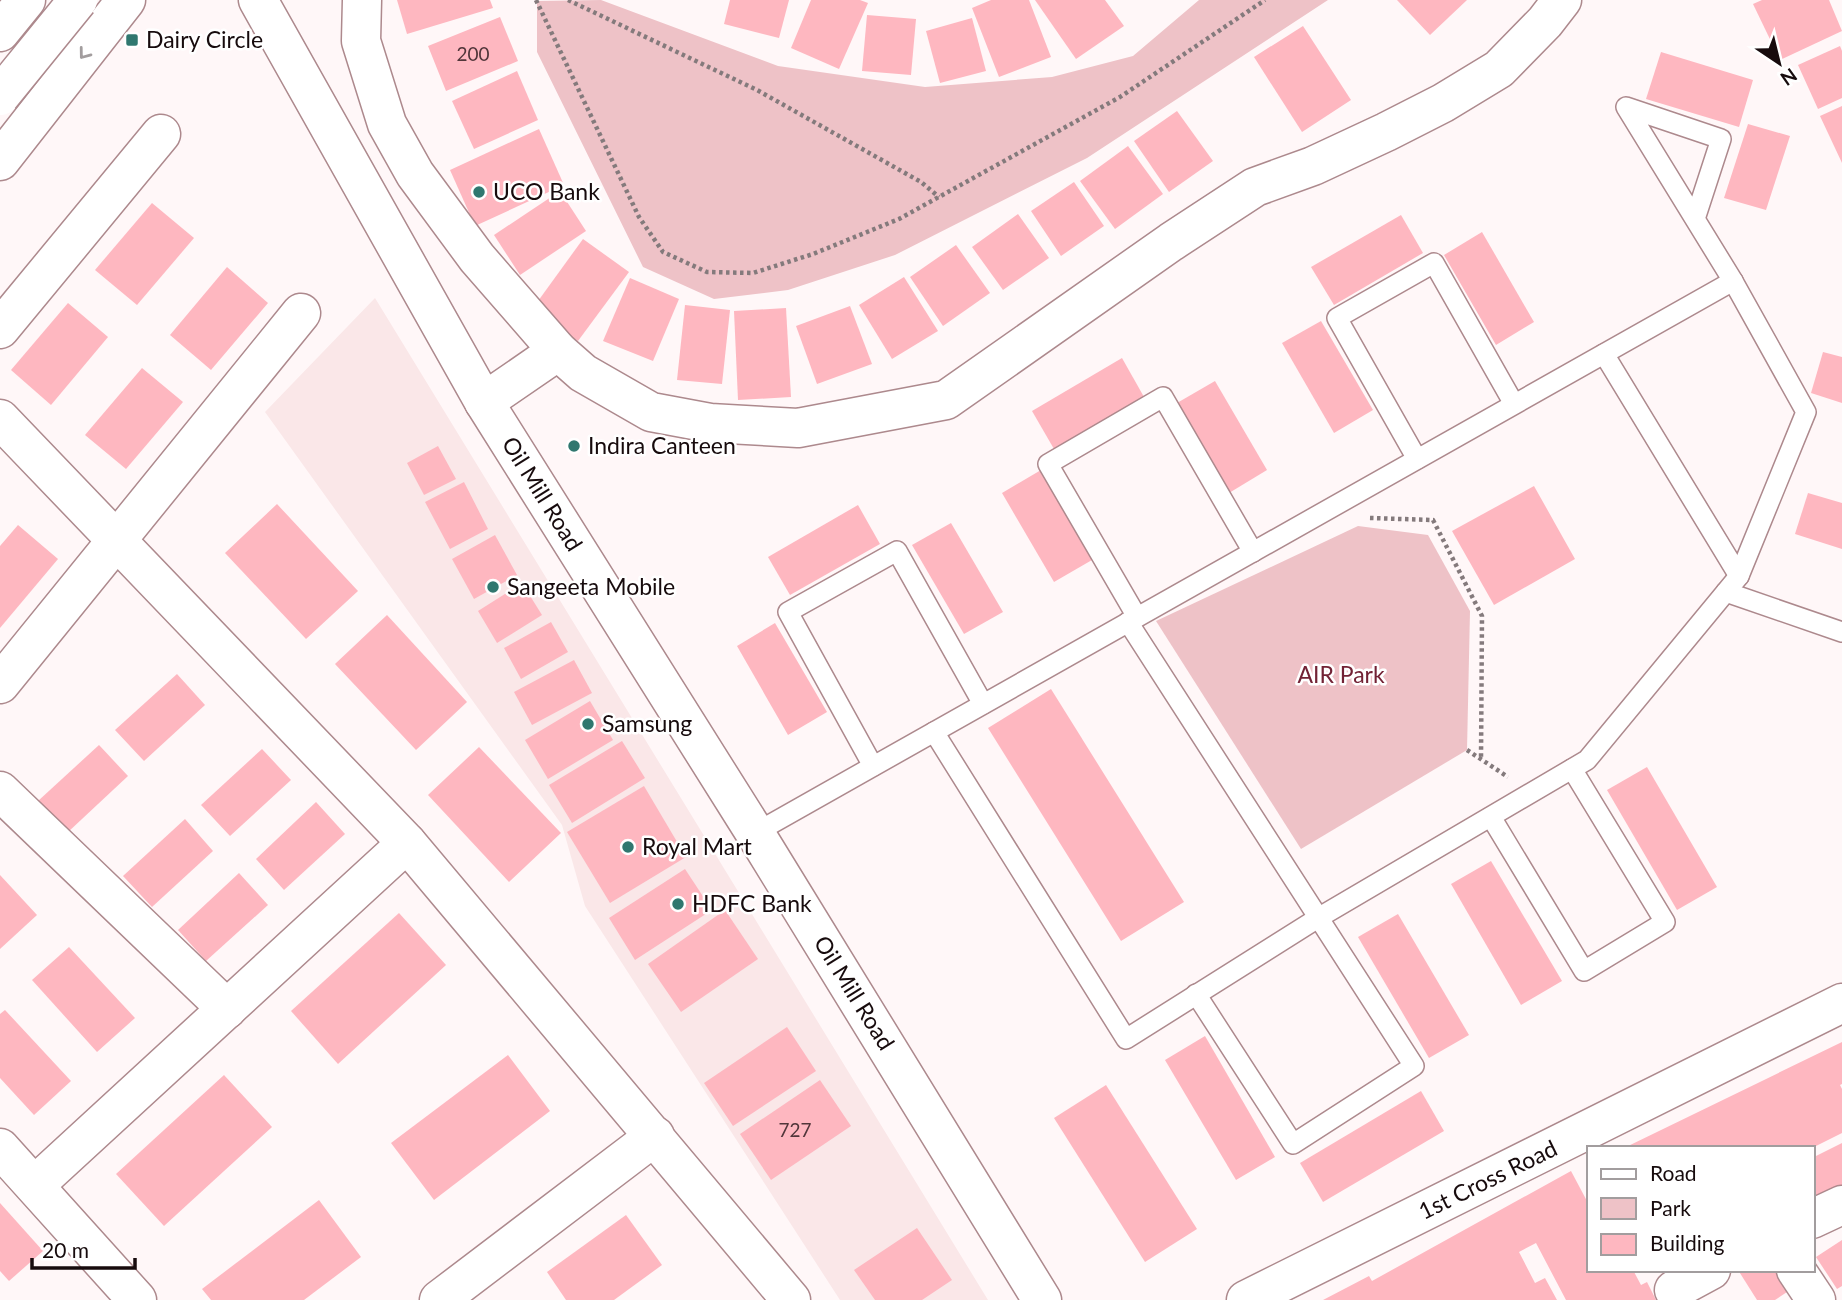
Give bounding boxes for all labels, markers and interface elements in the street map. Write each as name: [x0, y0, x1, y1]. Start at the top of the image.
place label: Dairy Circle: [146, 25, 263, 53]
north arrow: [1744, 28, 1814, 98]
marker: Dairy Circle: [124, 32, 140, 48]
house number: 200: [456, 42, 490, 65]
one-way arrow: [80, 46, 93, 59]
text: N: [1776, 64, 1802, 91]
place label: UCO Bank: [493, 177, 600, 205]
marker: UCO Bank: [471, 184, 487, 200]
street label: Oil Mill Road: [497, 431, 589, 556]
place label: Indira Canteen: [588, 431, 736, 459]
marker: Indira Canteen: [566, 438, 582, 454]
place label: Sangeeta Mobile: [507, 572, 675, 600]
marker: Sangeeta Mobile: [485, 579, 501, 595]
park label: AIR Park: [1297, 660, 1385, 688]
place label: Samsung: [602, 709, 692, 737]
marker: Samsung: [580, 716, 596, 732]
place label: Royal Mart: [642, 832, 753, 860]
marker: Royal Mart: [620, 839, 636, 855]
place label: HDFC Bank: [692, 889, 812, 917]
marker: HDFC Bank: [670, 896, 686, 912]
street label: Oil Mill Road: [809, 930, 901, 1055]
house number: 727: [778, 1118, 812, 1141]
street label: 1st Cross Road: [1414, 1134, 1561, 1225]
legend: [1587, 1146, 1814, 1272]
text: Road: [1650, 1160, 1697, 1185]
text: Park: [1650, 1195, 1691, 1220]
scale bar: [32, 1226, 135, 1270]
text: Building: [1650, 1230, 1725, 1255]
text: 20 m: [42, 1237, 89, 1262]

